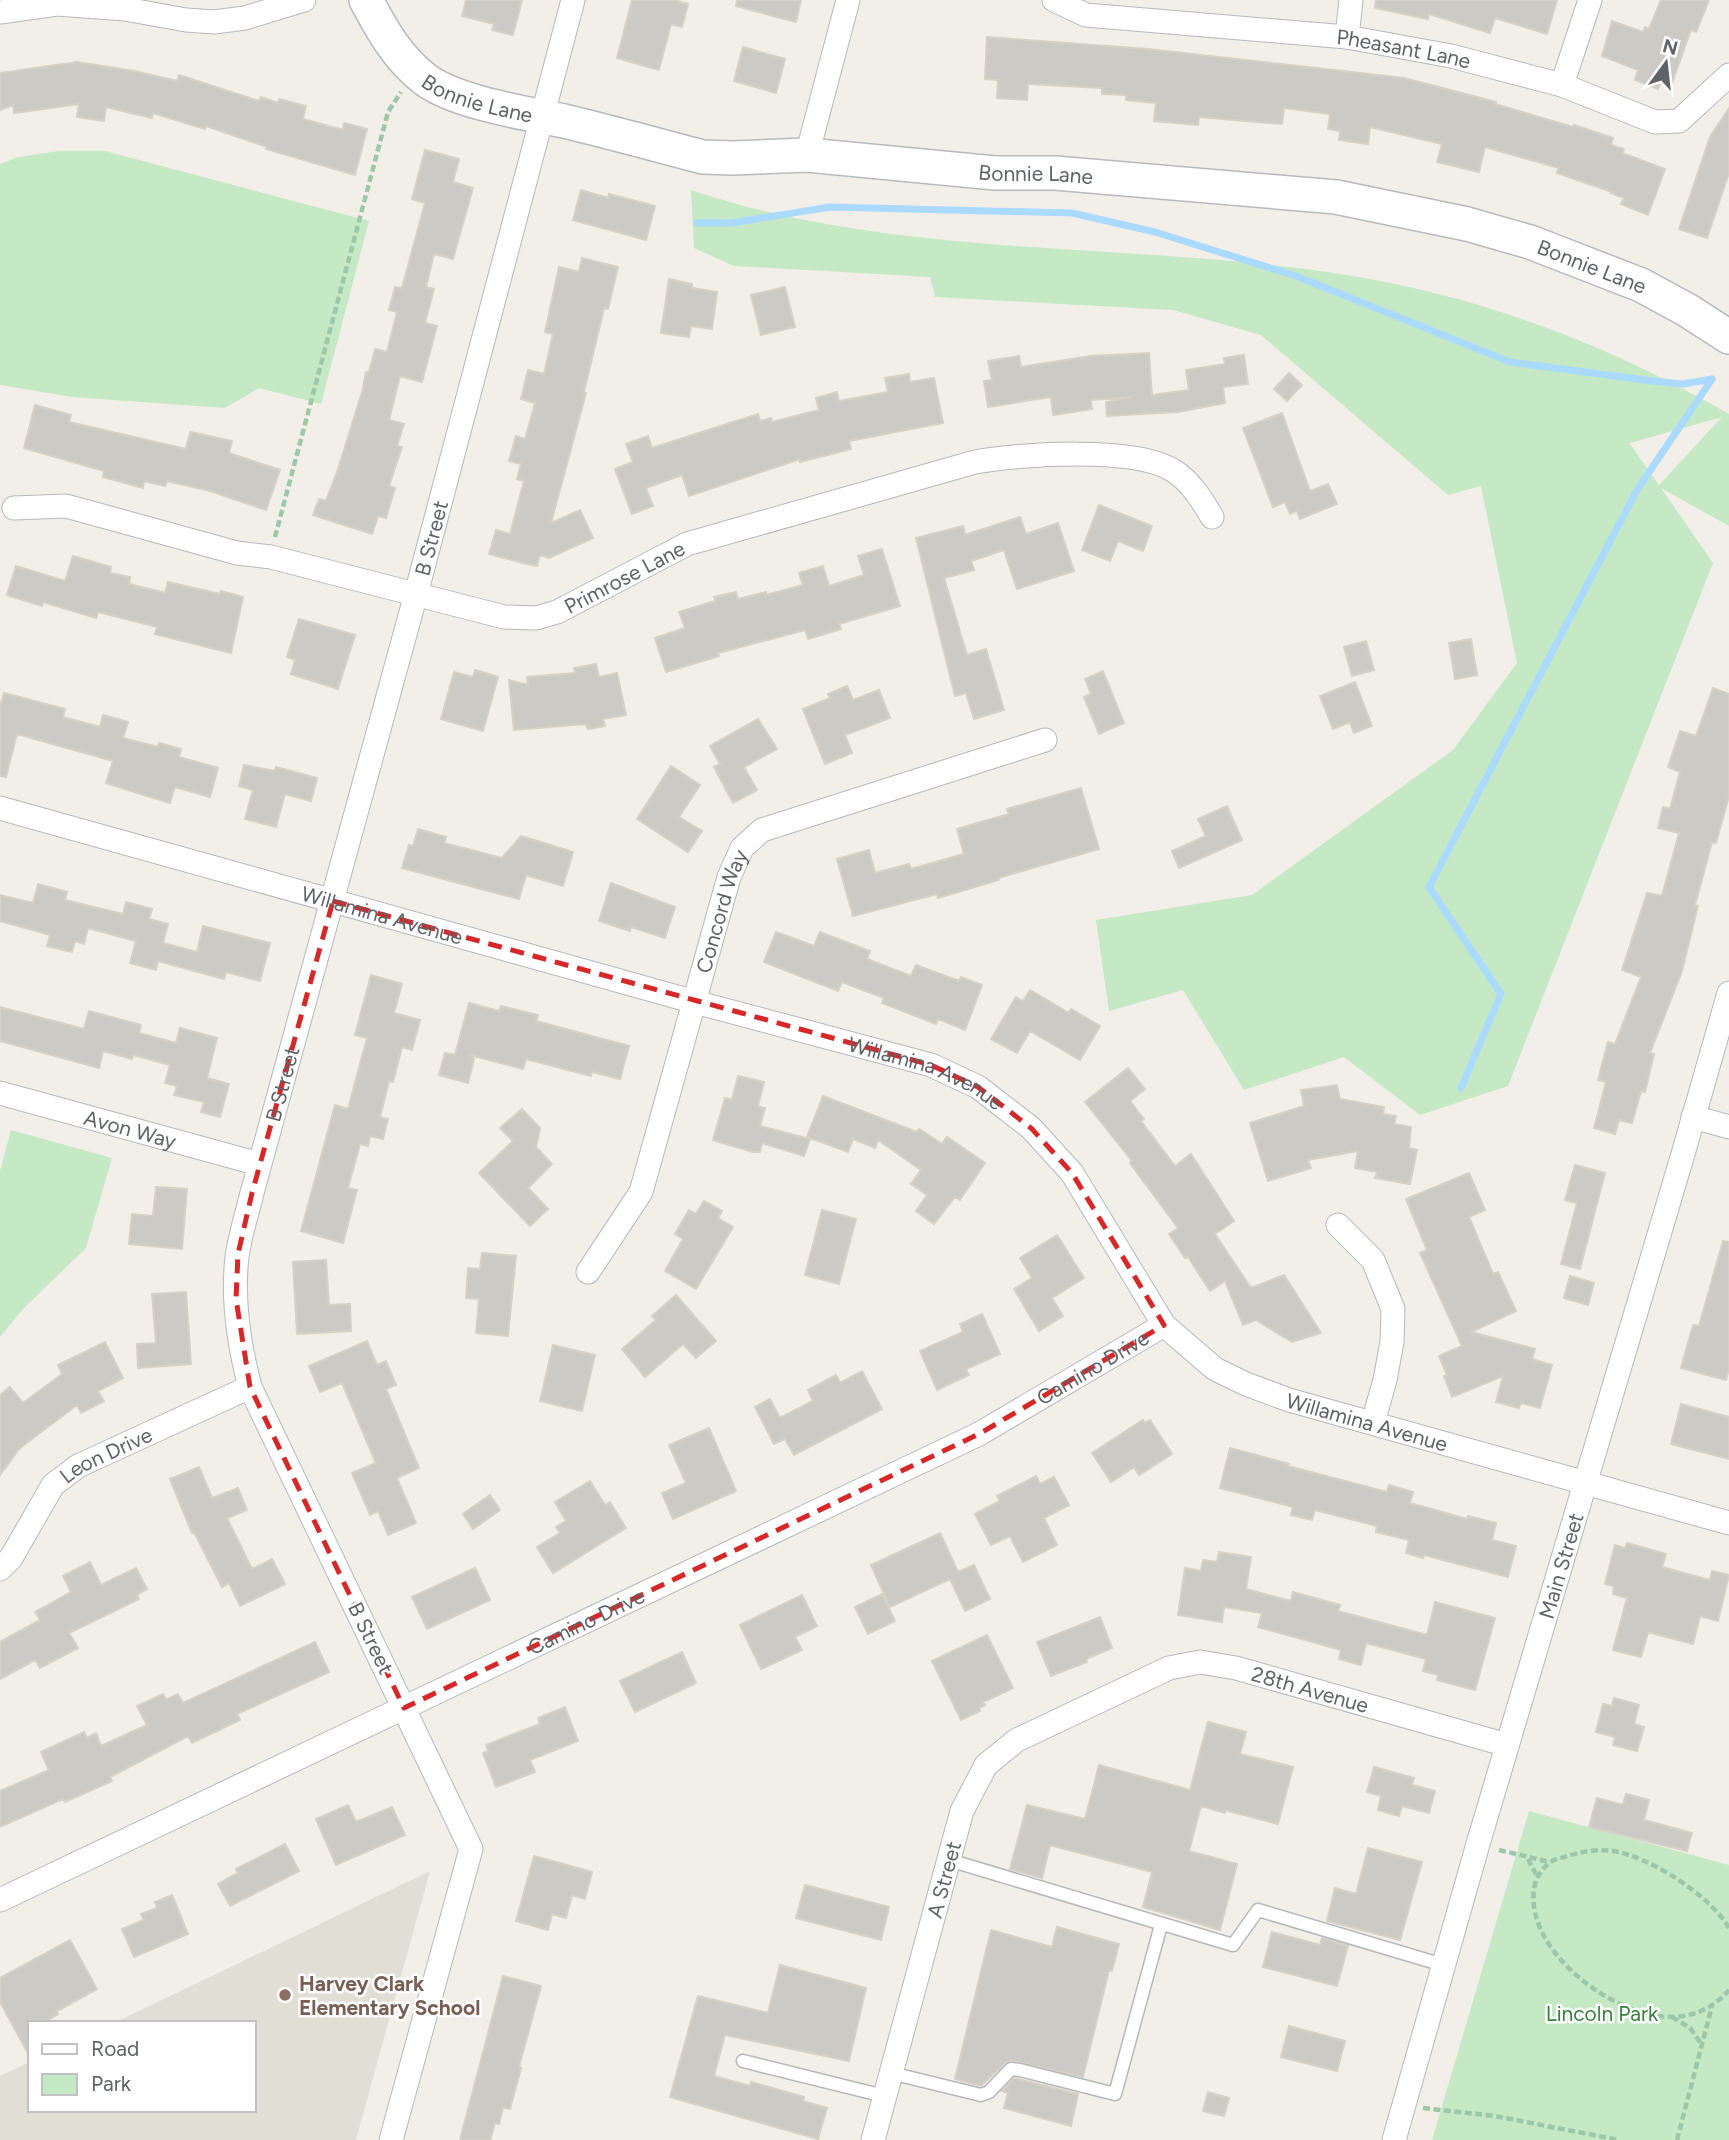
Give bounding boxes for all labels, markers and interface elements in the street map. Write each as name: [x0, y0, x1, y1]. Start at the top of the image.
street label: Pheasant Lane: [1336, 24, 1474, 73]
north arrow: [1631, 28, 1701, 98]
text: N: [1660, 34, 1680, 60]
street label: Bonnie Lane: [417, 68, 535, 127]
street label: Bonnie Lane: [977, 159, 1094, 189]
street label: Bonnie Lane: [1534, 234, 1650, 298]
street label: B Street: [409, 498, 453, 578]
street label: Primrose Lane: [560, 535, 689, 619]
street label: Concord Way: [690, 845, 752, 976]
street label: Willamina Avenue: [299, 880, 466, 949]
street label: Willamina Avenue: [846, 1031, 1009, 1115]
street label: B Street: [260, 1044, 304, 1124]
street label: Avon Way: [81, 1104, 179, 1153]
street label: Camino Drive: [1032, 1324, 1153, 1410]
street label: Willamina Avenue: [1284, 1387, 1451, 1456]
street label: Leon Drive: [54, 1421, 156, 1488]
street label: Main Street: [1533, 1510, 1588, 1622]
street label: Camino Drive: [524, 1583, 648, 1659]
street label: B Street: [343, 1598, 399, 1678]
street label: 28th Avenue: [1249, 1661, 1372, 1718]
street label: A Street: [921, 1838, 966, 1920]
place label: Harvey Clark Elementary School: [299, 1971, 480, 2020]
marker: Harvey Clark Elementary School: [277, 1987, 293, 2003]
park label: Lincoln Park: [1546, 2001, 1659, 2026]
legend: [28, 2021, 256, 2112]
text: Road: [91, 2036, 139, 2061]
text: Park: [91, 2071, 132, 2096]

